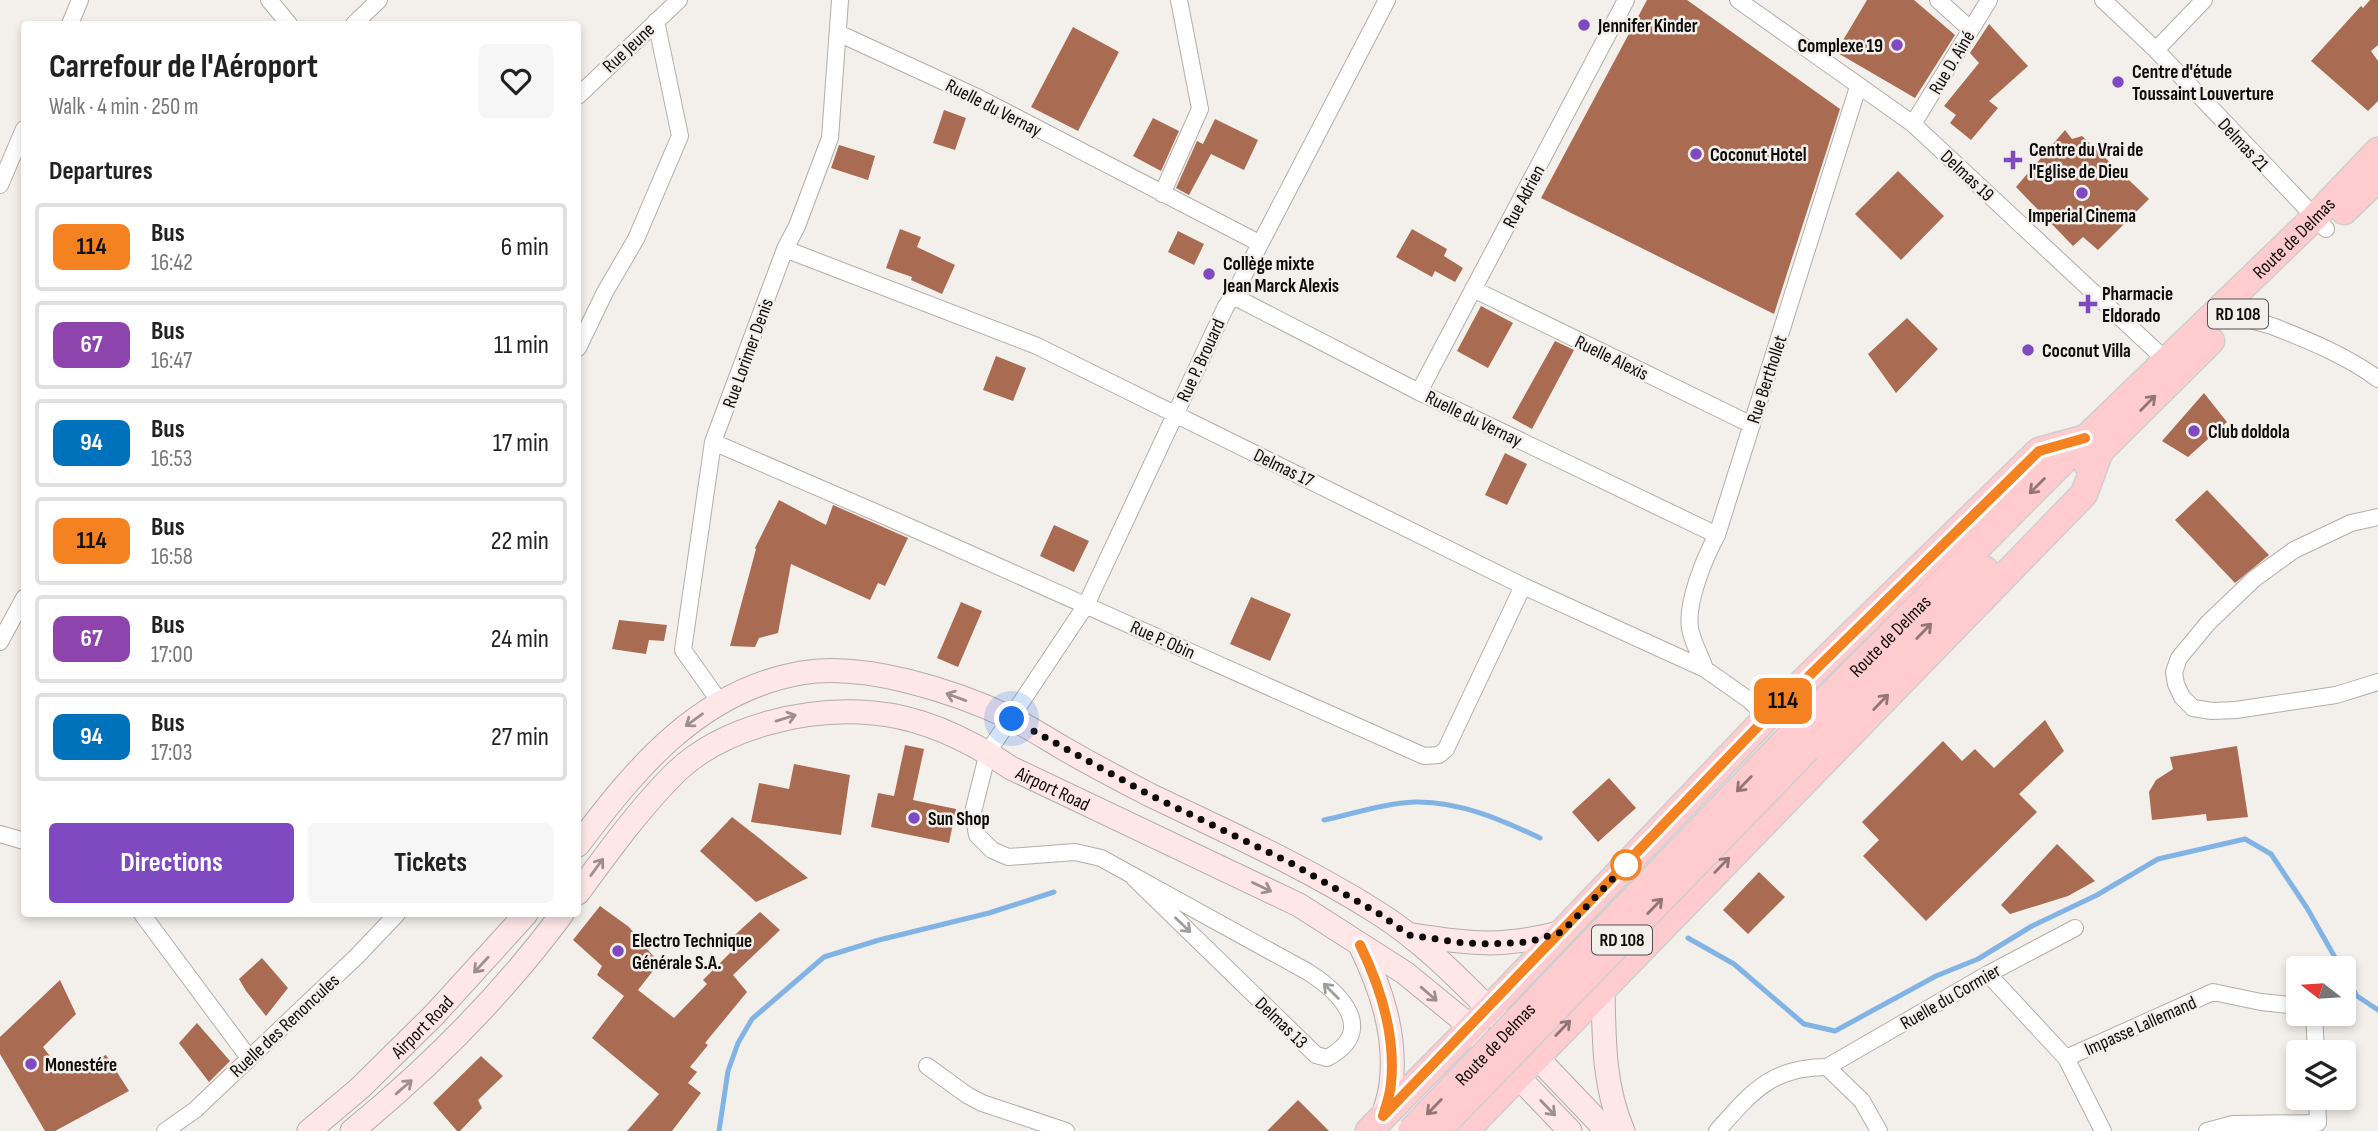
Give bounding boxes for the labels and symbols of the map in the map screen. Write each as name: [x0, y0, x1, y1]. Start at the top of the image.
place label: Jennifer Kinder: [1597, 15, 1698, 38]
marker: Jennifer Kinder: [1576, 17, 1592, 33]
street label: Rue Jeune: [598, 18, 660, 78]
street label: Rue D. Ainé: [1924, 27, 1980, 99]
place label: Complexe 19: [1797, 35, 1883, 58]
marker: Complexe 19: [1889, 37, 1905, 53]
place label: Centre d'étude Toussaint Louverture: [2132, 61, 2274, 106]
street label: Ruelle du Vernay: [941, 74, 1046, 143]
marker: Centre d'étude Toussaint Louverture: [2110, 74, 2126, 90]
street label: Delmas 21: [2213, 114, 2274, 177]
place label: Centre du Vrai de l'Eglise de Dieu: [2029, 139, 2143, 184]
place label: Coconut Hotel: [1710, 144, 1807, 167]
marker: Coconut Hotel: [1688, 146, 1704, 162]
street label: Delmas 19: [1935, 146, 1999, 207]
marker: Centre du Vrai de l'Eglise de Dieu: [2003, 150, 2023, 170]
street label: Rue Adrien: [1498, 161, 1550, 232]
marker: Imperial Cinema: [2074, 185, 2090, 201]
street label: Route de Delmas: [2248, 193, 2341, 284]
place label: Imperial Cinema: [2028, 205, 2136, 228]
place label: Collège mixte Jean Marck Alexis: [1222, 253, 1339, 298]
marker: Collège mixte Jean Marck Alexis: [1201, 266, 1217, 282]
place label: Pharmacie Eldorado: [2102, 283, 2173, 328]
street label: Rue Lorimer Denis: [718, 295, 779, 411]
marker: Pharmacie Eldorado: [2080, 296, 2096, 312]
road number: RD 108: [2208, 300, 2268, 328]
street label: Rue P. Brouard: [1172, 315, 1231, 406]
street label: Ruelle Alexis: [1571, 331, 1652, 386]
street label: Rue Berthollet: [1742, 332, 1793, 426]
place label: Coconut Villa: [2042, 340, 2131, 363]
marker: Coconut Villa: [2020, 342, 2036, 358]
street label: Ruelle du Vernay: [1421, 386, 1526, 453]
one-way arrow: [2139, 395, 2156, 412]
place label: Club doldola: [2208, 421, 2290, 444]
marker: Club doldola: [2186, 423, 2202, 439]
street label: Delmas 17: [1249, 444, 1318, 493]
one-way arrow: [2029, 477, 2046, 494]
street label: Route de Delmas: [1845, 591, 1936, 683]
street label: Rue P. Obin: [1127, 616, 1198, 665]
one-way arrow: [1915, 623, 1932, 640]
line badge: 114: [1743, 678, 1823, 724]
one-way arrow: [946, 690, 968, 702]
one-way arrow: [1872, 694, 1889, 711]
your location: [994, 701, 1029, 736]
one-way arrow: [775, 711, 797, 724]
one-way arrow: [685, 713, 704, 727]
street label: Airport Road: [1011, 762, 1093, 817]
one-way arrow: [1736, 776, 1753, 793]
place label: Sun Shop: [928, 808, 990, 831]
marker: Sun Shop: [906, 810, 922, 826]
unlabelled marker: [1611, 850, 1641, 880]
one-way arrow: [1713, 857, 1730, 874]
one-way arrow: [589, 858, 604, 877]
one-way arrow: [1251, 881, 1272, 894]
one-way arrow: [1646, 898, 1663, 915]
one-way arrow: [1174, 917, 1191, 934]
road number: RD 108: [1592, 925, 1652, 954]
place label: Electro Technique Générale S.A.: [632, 930, 752, 975]
marker: Electro Technique Générale S.A.: [610, 943, 626, 959]
one-way arrow: [472, 956, 489, 973]
north arrow: [2286, 956, 2356, 1026]
street label: Ruelle du Cormier: [1896, 959, 2006, 1035]
street label: Ruelle des Renoncules: [225, 969, 345, 1083]
one-way arrow: [1323, 982, 1340, 999]
one-way arrow: [1420, 986, 1438, 1002]
street label: Airport Road: [386, 991, 459, 1064]
street label: Impasse Lallemand: [2081, 991, 2200, 1061]
street label: Delmas 13: [1250, 992, 1312, 1054]
street label: Route de Delmas: [1451, 998, 1541, 1091]
one-way arrow: [1554, 1020, 1571, 1037]
place label: Monestére: [45, 1054, 117, 1077]
marker: Monestére: [23, 1056, 39, 1072]
one-way arrow: [395, 1079, 413, 1095]
one-way arrow: [1425, 1098, 1442, 1115]
one-way arrow: [1540, 1099, 1557, 1116]

